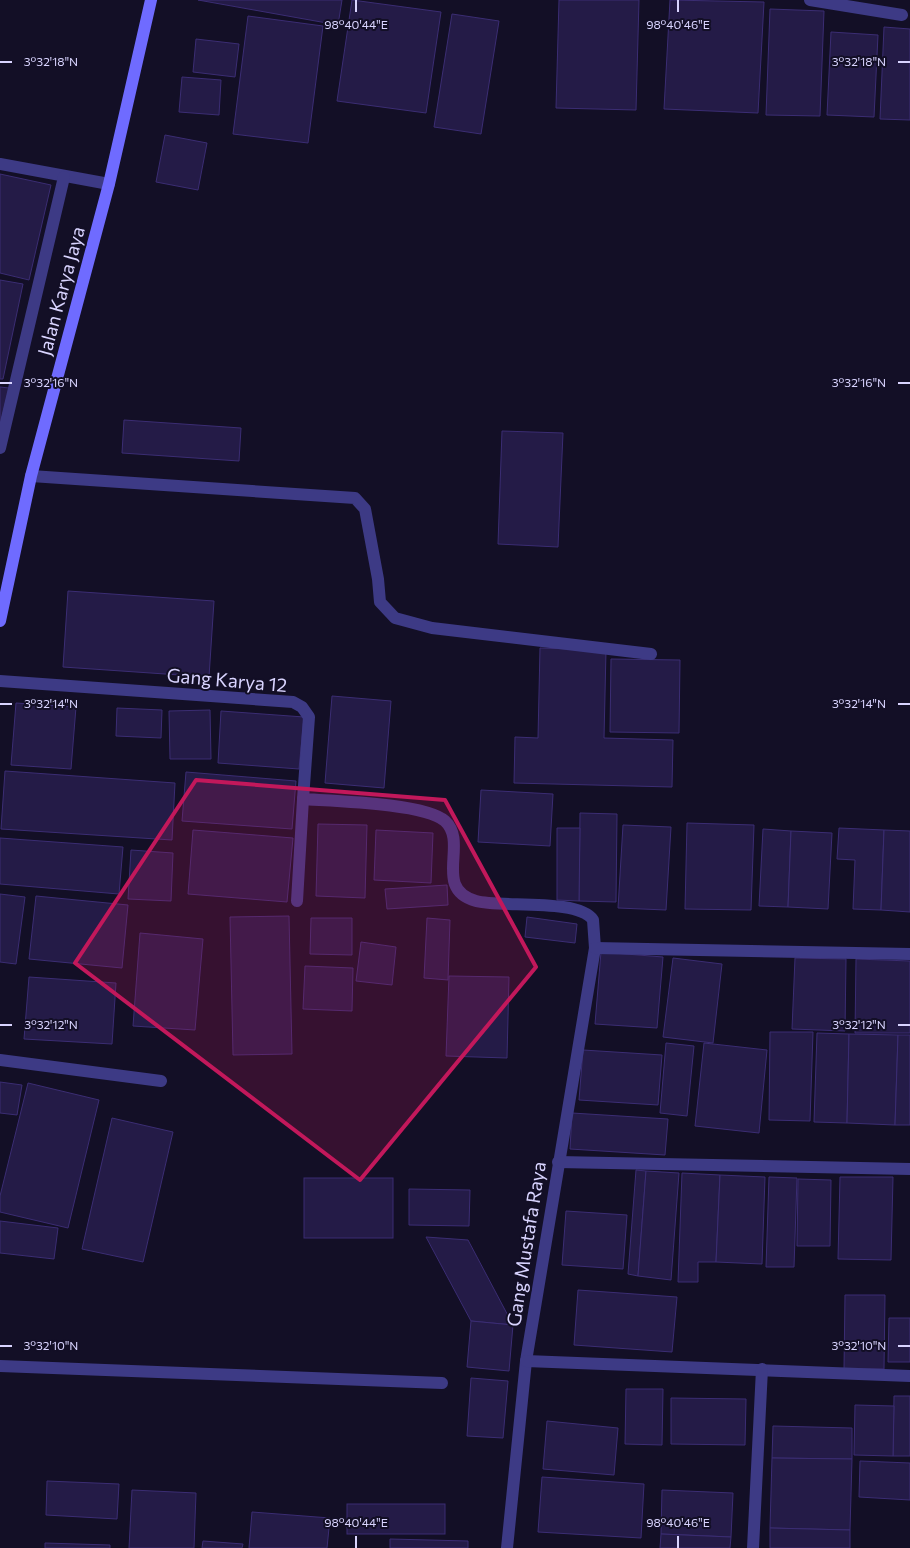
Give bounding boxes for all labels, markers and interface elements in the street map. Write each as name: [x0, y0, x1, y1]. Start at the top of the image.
text: 98°40'44"E: [324, 17, 388, 31]
text: 98°40'46"E: [646, 17, 710, 31]
text: 3°32'18"N: [24, 54, 78, 68]
text: 3°32'18"N: [832, 54, 886, 68]
street label: Jalan Karya Jaya: [32, 224, 89, 358]
text: 3°32'16"N: [24, 375, 78, 389]
text: 3°32'16"N: [832, 375, 886, 389]
street label: Gang Karya 12: [166, 663, 288, 696]
text: 3°32'14"N: [24, 696, 78, 710]
text: 3°32'14"N: [832, 696, 886, 710]
text: 3°32'12"N: [24, 1017, 78, 1031]
text: 3°32'12"N: [832, 1017, 886, 1031]
street label: Gang Mustafa Raya: [501, 1160, 550, 1328]
text: 3°32'10"N: [24, 1338, 78, 1352]
text: 3°32'10"N: [832, 1338, 886, 1352]
text: 98°40'44"E: [324, 1515, 388, 1529]
text: 98°40'46"E: [646, 1515, 710, 1529]

